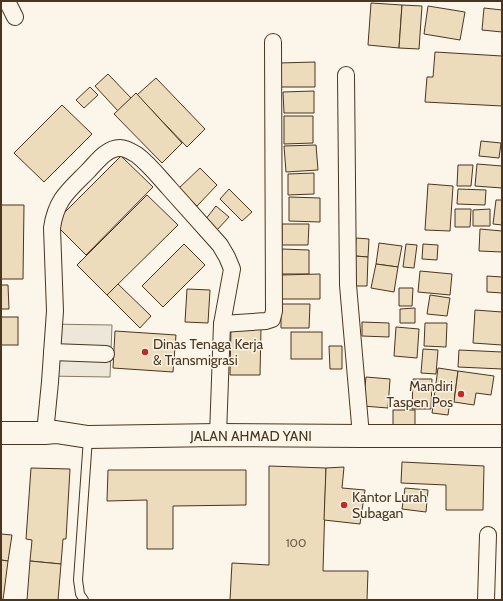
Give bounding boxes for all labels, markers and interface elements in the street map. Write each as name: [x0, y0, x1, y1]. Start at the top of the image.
place label: Dinas Tenaga Kerja & Transmigrasi: [153, 335, 263, 369]
marker: Dinas Tenaga Kerja & Transmigrasi: [140, 347, 150, 357]
place label: Mandiri Taspen Pos: [387, 377, 453, 411]
marker: Mandiri Taspen Pos: [456, 389, 466, 399]
street label: JALAN AHMAD YANI: [189, 427, 312, 445]
place label: Kantor Lurah Subagan: [352, 488, 427, 522]
marker: Kantor Lurah Subagan: [339, 500, 349, 510]
house number: 100: [286, 535, 306, 550]

